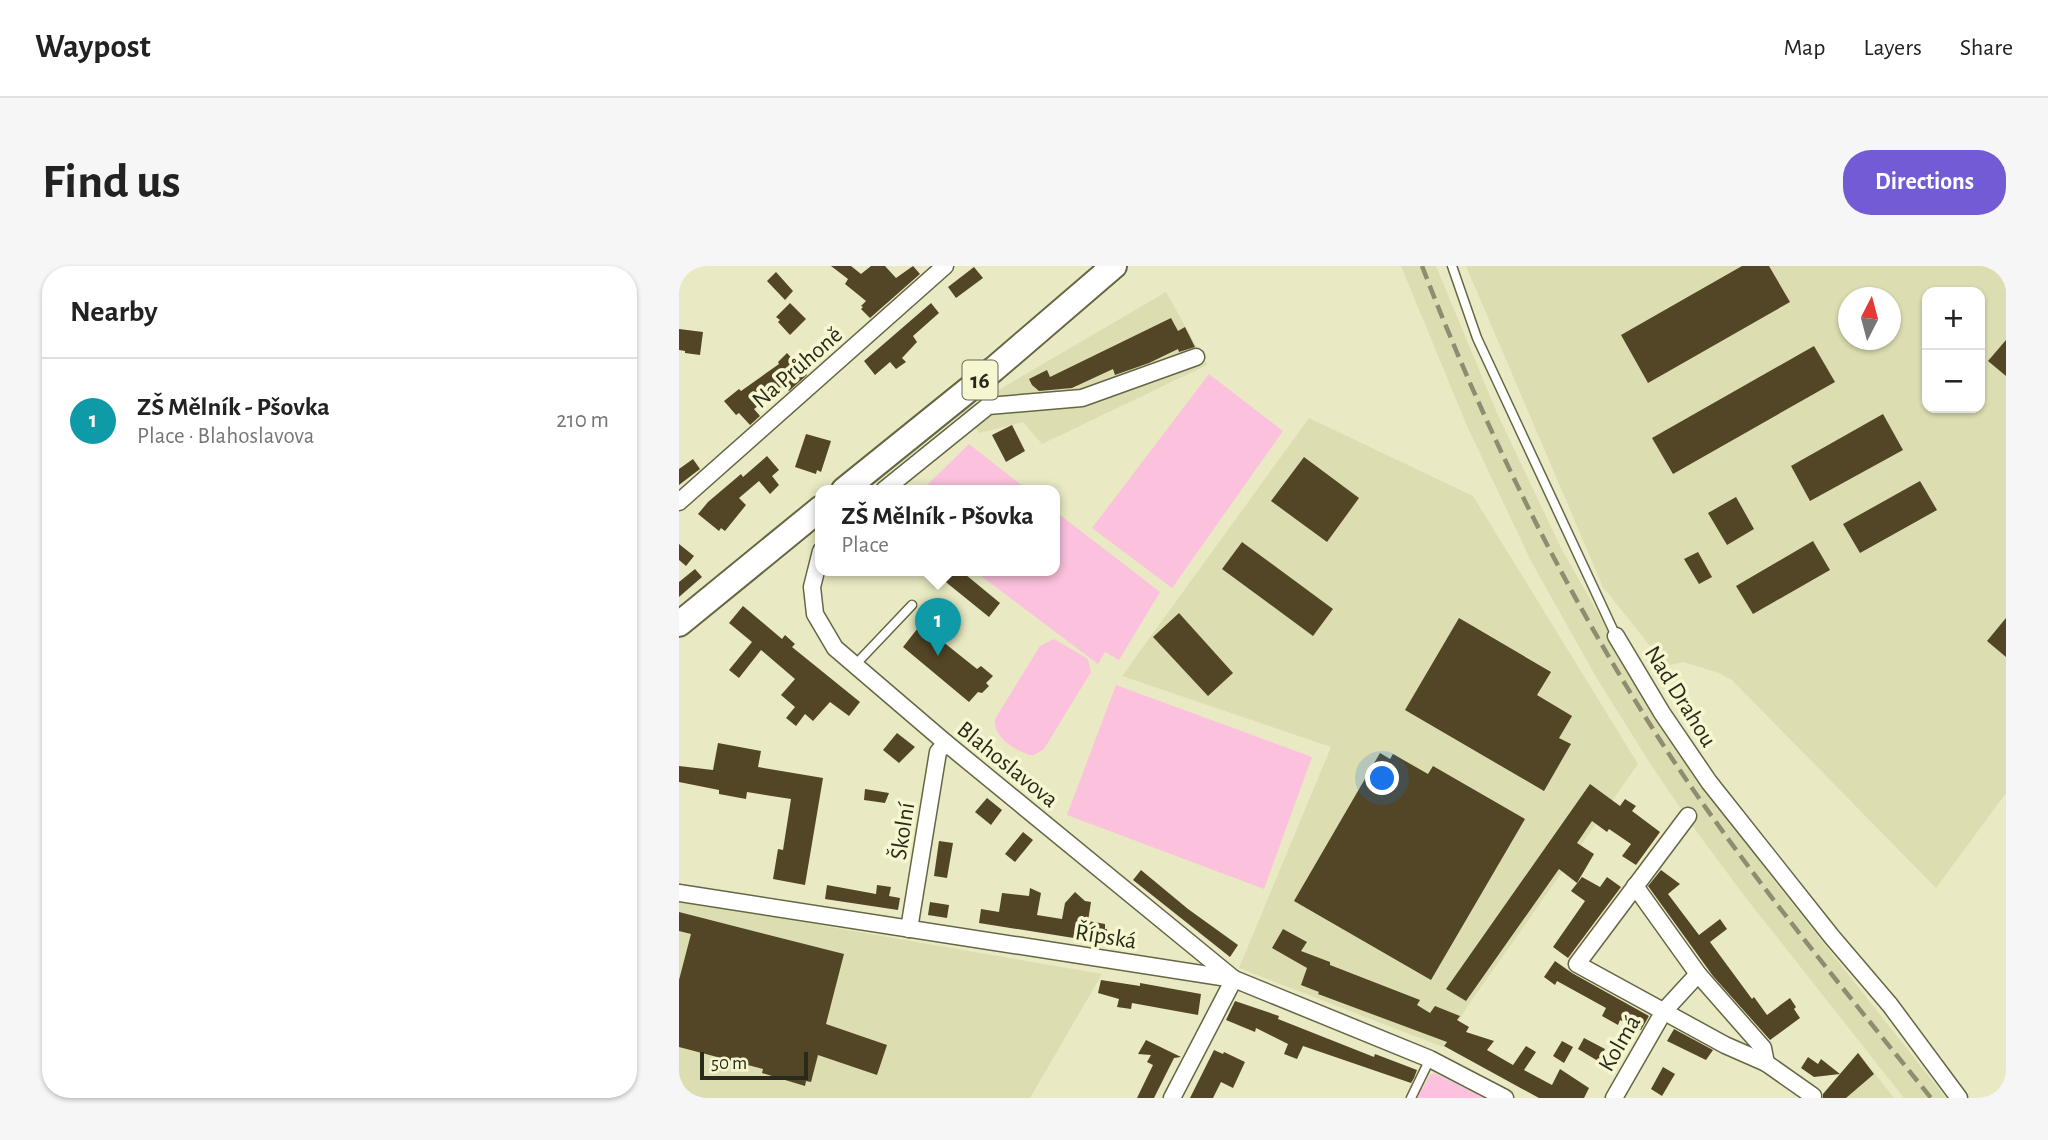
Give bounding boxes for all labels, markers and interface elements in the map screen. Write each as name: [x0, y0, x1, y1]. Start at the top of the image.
text: Waypost: [35, 31, 151, 64]
text: Map: [1783, 36, 1825, 60]
text: Layers: [1863, 36, 1922, 60]
text: Share: [1960, 36, 2013, 60]
button: Directions: [1843, 150, 2006, 215]
text: Find us: [42, 158, 181, 207]
north arrow: [1838, 287, 1901, 350]
map controls: [1922, 287, 1985, 413]
button: +: [1922, 287, 1985, 350]
text: Nearby: [70, 297, 158, 327]
street label: Na Průhoně: [748, 322, 847, 413]
button: −: [1922, 350, 1985, 413]
road number: 16: [963, 360, 997, 400]
text: ZŠ Mělník - Pšovka: [137, 394, 330, 420]
text: 1: [89, 409, 97, 432]
text: 210 m: [556, 409, 609, 432]
text: Place · Blahoslavova: [137, 425, 314, 448]
popup: [815, 485, 1060, 576]
text: ZŠ Mělník - Pšovka: [841, 503, 1034, 529]
text: Place: [841, 534, 889, 557]
pin: 1: [915, 598, 961, 656]
street label: Nad Drahou: [1640, 642, 1721, 751]
street label: Blahoslavova: [952, 717, 1062, 812]
your location: [1365, 761, 1399, 795]
street label: Školní: [886, 801, 919, 861]
street label: Řípská: [1073, 919, 1138, 954]
street label: Kolmá: [1594, 1011, 1645, 1076]
scale bar: [700, 1049, 809, 1081]
text: 50 m: [711, 1054, 747, 1073]

